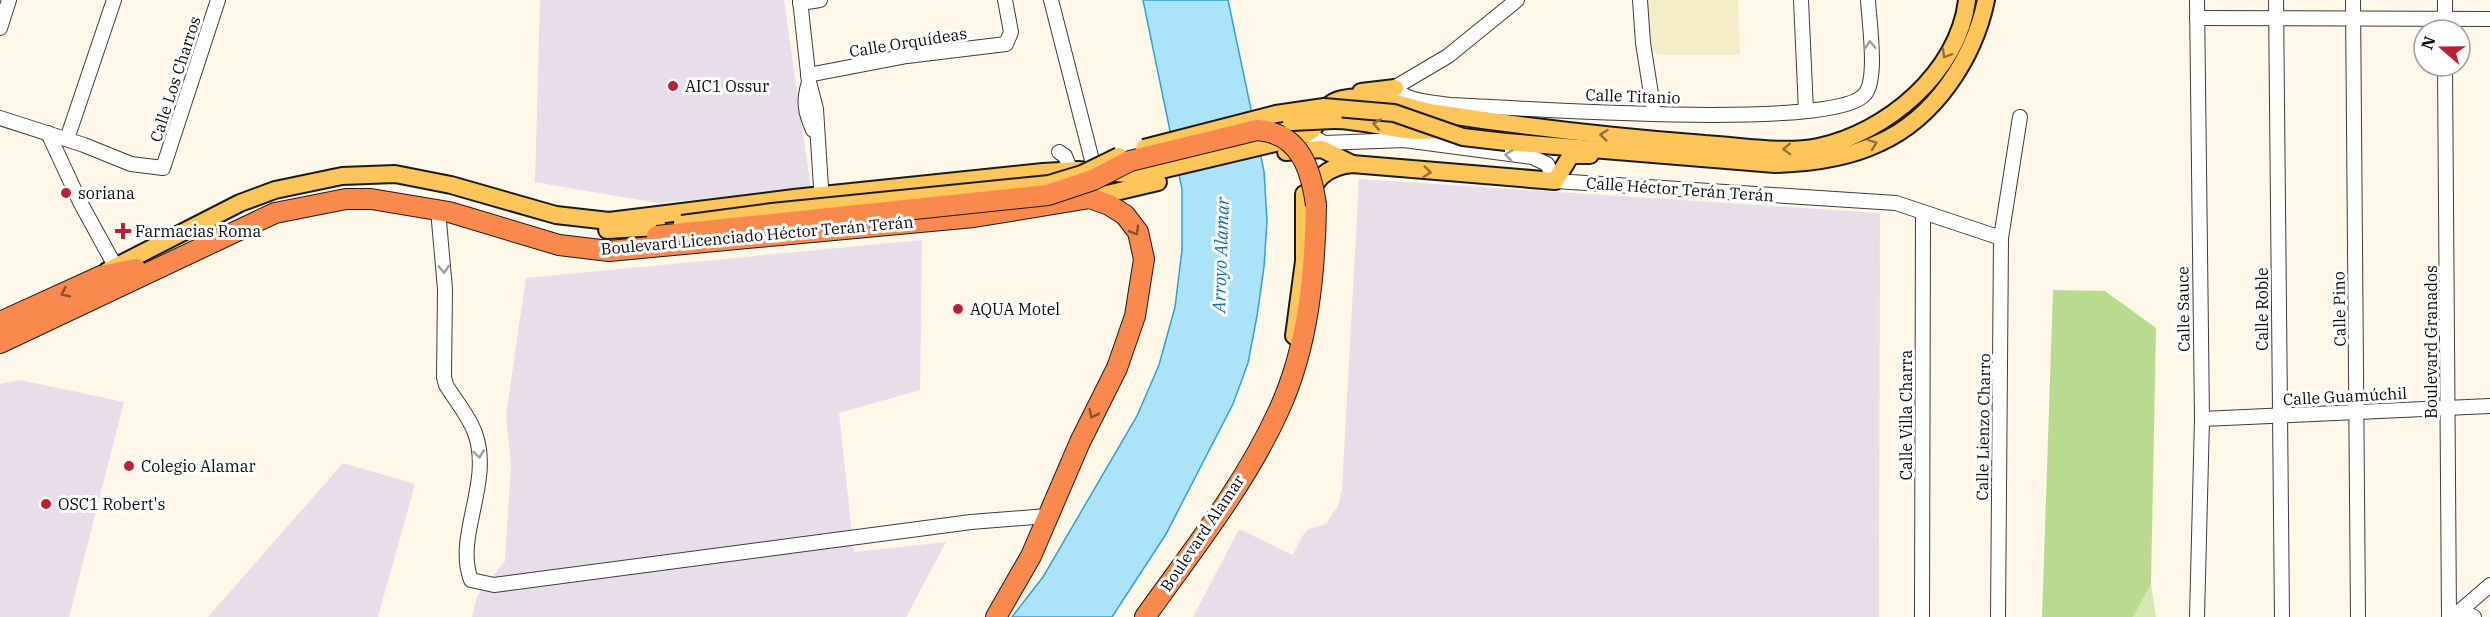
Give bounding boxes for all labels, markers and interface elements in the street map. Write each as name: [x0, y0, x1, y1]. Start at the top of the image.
street label: Calle Los Charros: [145, 14, 205, 144]
north arrow: [2412, 18, 2472, 78]
street label: Calle Orquídeas: [848, 23, 968, 61]
text: N: [2416, 34, 2439, 52]
one-way arrow: [1863, 41, 1876, 50]
one-way arrow: [1942, 48, 1954, 58]
place label: AIC1 Ossur: [685, 76, 769, 96]
marker: AIC1 Ossur: [666, 79, 680, 93]
street label: Calle Titanio: [1585, 84, 1681, 108]
one-way arrow: [1372, 118, 1382, 131]
one-way arrow: [1600, 129, 1609, 142]
one-way arrow: [1867, 139, 1878, 152]
one-way arrow: [1782, 142, 1791, 155]
one-way arrow: [1505, 149, 1514, 162]
one-way arrow: [1423, 165, 1432, 178]
street label: Calle Héctor Terán Terán: [1585, 172, 1775, 206]
place label: soriana: [78, 183, 135, 203]
marker: soriana: [59, 186, 73, 200]
water label: Arroyo Alamar: [1207, 196, 1234, 314]
street label: Boulevard Licenciado Héctor Terán Terán: [600, 211, 914, 259]
place label: Farmacias Roma: [135, 221, 262, 241]
marker: Farmacias Roma: [116, 224, 130, 238]
one-way arrow: [1128, 225, 1139, 235]
one-way arrow: [437, 264, 450, 273]
street label: Boulevard Granados: [2421, 265, 2441, 419]
street label: Calle Sauce: [2172, 266, 2194, 352]
street label: Calle Roble: [2252, 267, 2272, 351]
street label: Calle Pino: [2328, 271, 2350, 347]
one-way arrow: [60, 286, 71, 298]
place label: AQUA Motel: [970, 299, 1060, 319]
marker: AQUA Motel: [951, 302, 965, 316]
street label: Calle Villa Charra: [1896, 350, 1916, 480]
street label: Calle Lienzo Charro: [1972, 353, 1994, 501]
street label: Calle Guamúchil: [2282, 383, 2408, 409]
one-way arrow: [1089, 408, 1101, 419]
one-way arrow: [473, 450, 485, 459]
place label: Colegio Alamar: [141, 456, 256, 476]
marker: Colegio Alamar: [122, 459, 136, 473]
street label: Boulevard Alamar: [1156, 471, 1248, 595]
place label: OSC1 Robert's: [58, 494, 165, 514]
marker: OSC1 Robert's: [39, 497, 53, 511]

